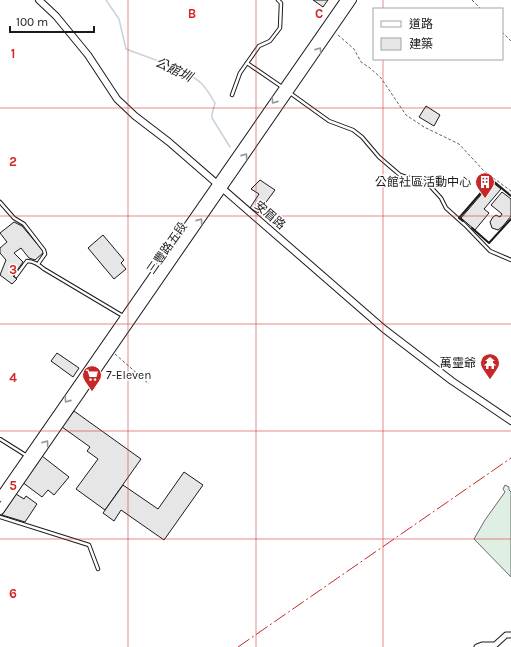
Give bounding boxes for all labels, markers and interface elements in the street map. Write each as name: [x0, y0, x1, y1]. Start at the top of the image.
text: B: [188, 6, 196, 21]
text: C: [315, 6, 323, 21]
scale bar: [10, 8, 94, 34]
legend: [373, 8, 503, 60]
text: 100 m: [16, 15, 48, 29]
text: 道路: [409, 17, 433, 31]
text: 建築: [409, 37, 433, 51]
text: 1: [11, 46, 15, 61]
one-way arrow: [314, 47, 321, 54]
water label: 公館圳: [153, 54, 196, 85]
one-way arrow: [272, 96, 279, 103]
text: 2: [9, 154, 17, 169]
one-way arrow: [240, 154, 247, 161]
building icon: 公館社區活動中心: [474, 171, 496, 199]
place label: 公館社區活動中心: [375, 175, 471, 189]
street label: 安眉路: [252, 198, 288, 232]
street label: 三豐路五段: [144, 219, 190, 277]
one-way arrow: [195, 219, 202, 226]
text: 3: [9, 262, 17, 277]
temple icon: 萬𤫊爺: [479, 352, 501, 380]
place label: 萬𤫊爺: [440, 356, 476, 370]
supermarket icon: 7-Eleven: [81, 364, 103, 392]
place label: 7-Eleven: [106, 368, 152, 382]
text: 4: [9, 370, 17, 385]
one-way arrow: [64, 396, 72, 403]
one-way arrow: [41, 440, 49, 447]
text: 5: [9, 478, 17, 493]
text: 6: [9, 586, 17, 601]

